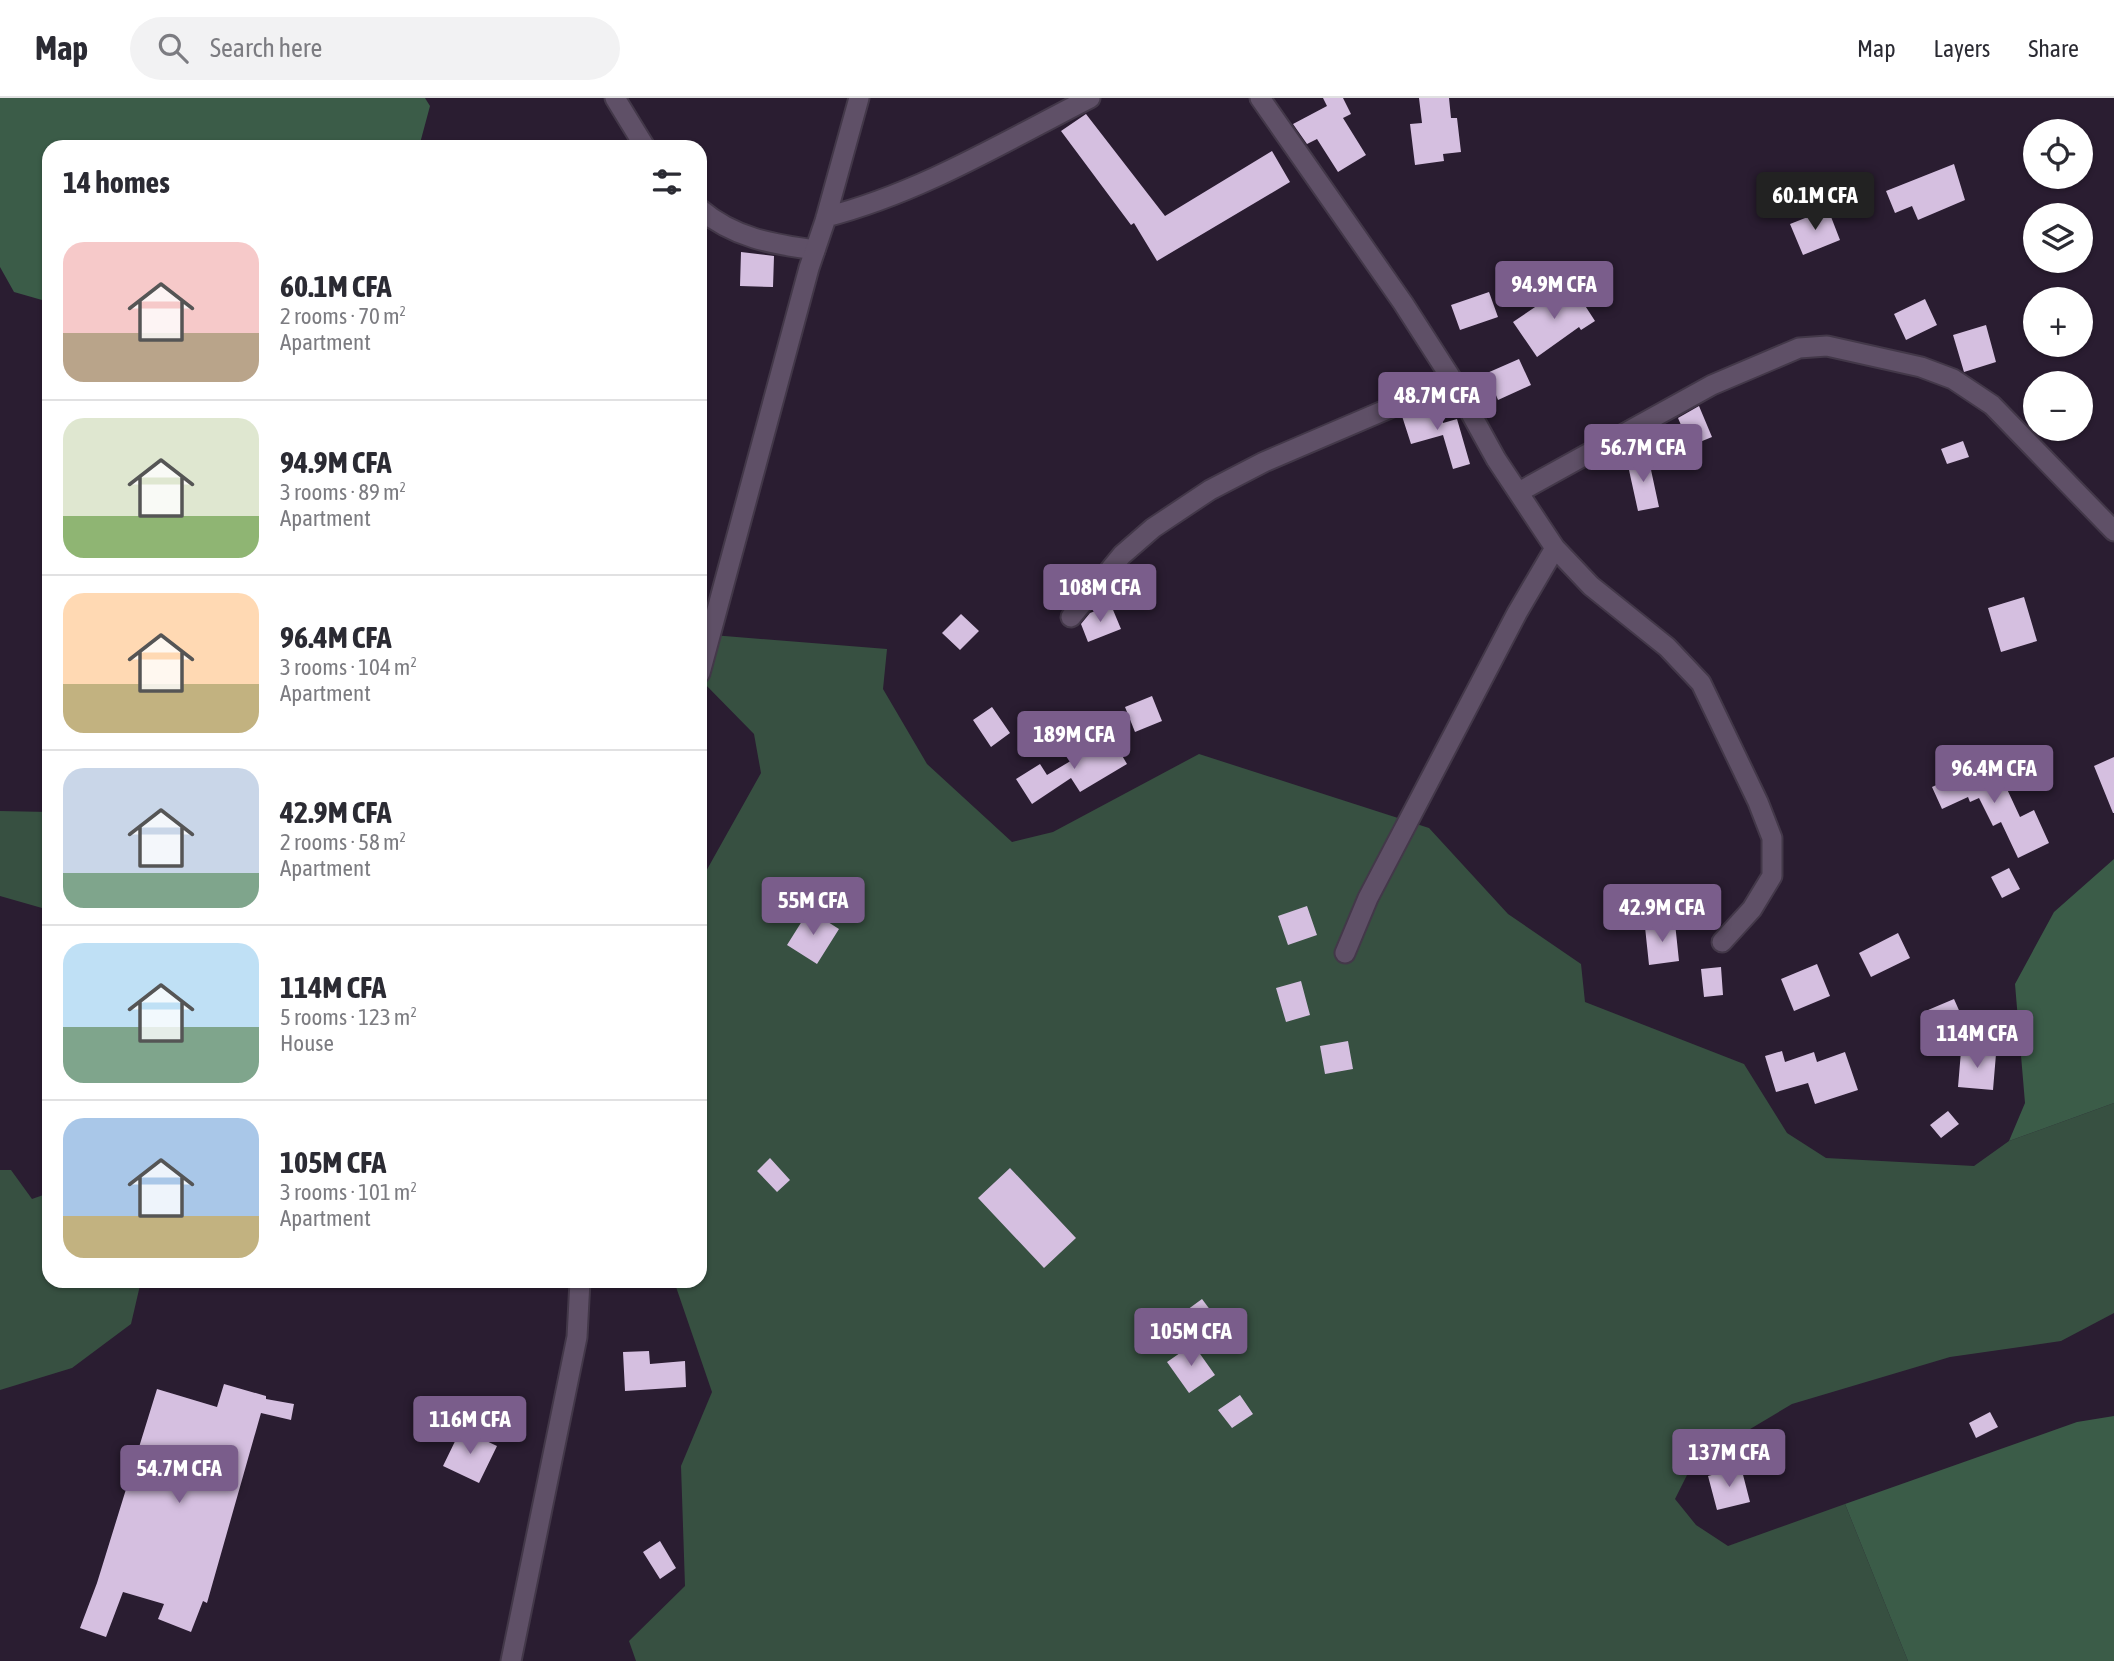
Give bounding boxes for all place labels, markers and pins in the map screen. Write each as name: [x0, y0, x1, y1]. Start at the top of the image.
pin: 60.1M CFA: [1735, 172, 1895, 232]
pin: 94.9M CFA: [1474, 262, 1634, 321]
pin: 48.7M CFA: [1357, 372, 1517, 432]
pin: 56.7M CFA: [1563, 424, 1723, 484]
pin: 108M CFA: [1028, 564, 1172, 624]
pin: 189M CFA: [1002, 712, 1146, 771]
pin: 96.4M CFA: [1914, 746, 2074, 805]
pin: 55M CFA: [748, 878, 878, 937]
pin: 42.9M CFA: [1582, 884, 1742, 944]
pin: 114M CFA: [1905, 1010, 2049, 1070]
pin: 105M CFA: [1119, 1308, 1263, 1368]
pin: 116M CFA: [398, 1396, 542, 1456]
pin: 137M CFA: [1657, 1430, 1801, 1489]
pin: 54.7M CFA: [99, 1446, 259, 1505]

